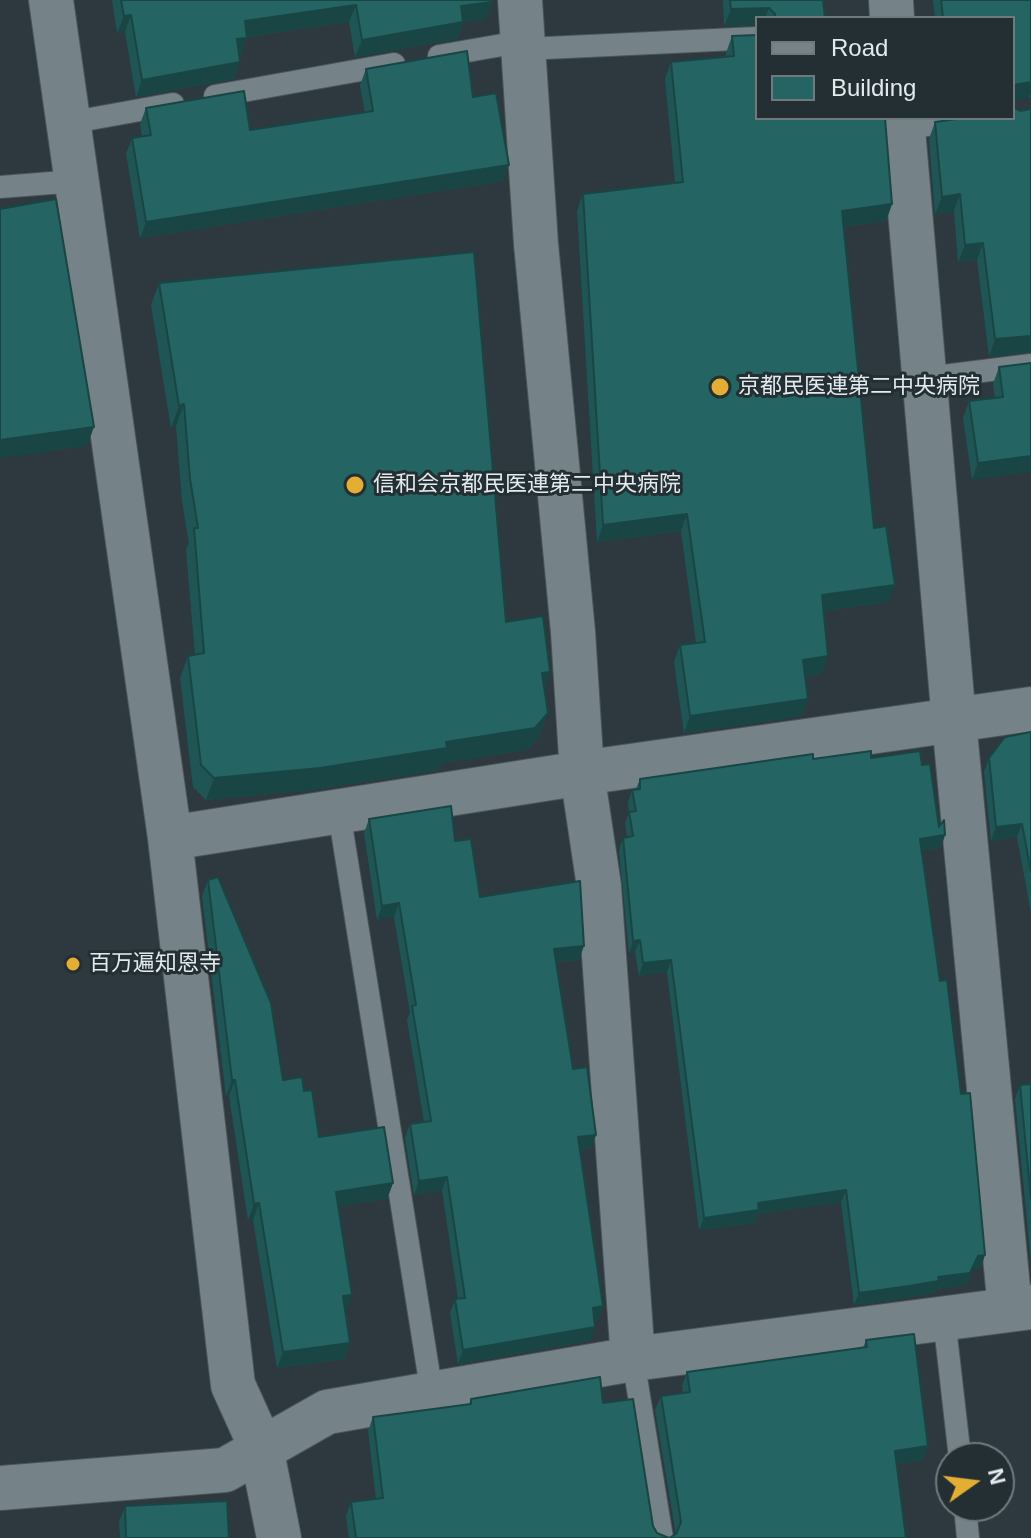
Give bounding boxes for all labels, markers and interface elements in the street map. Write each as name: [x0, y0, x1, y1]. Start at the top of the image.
legend: [755, 16, 1015, 120]
text: Road: [831, 34, 888, 61]
text: Building: [831, 74, 916, 101]
place label: 京都民医連第二中央病院: [738, 374, 980, 400]
marker: 京都民医連第二中央病院: [709, 376, 731, 398]
place label: 信和会京都民医連第二中央病院: [373, 472, 681, 498]
marker: 信和会京都民医連第二中央病院: [344, 474, 366, 496]
place label: 百万遍知恩寺: [89, 951, 221, 977]
marker: 百万遍知恩寺: [64, 955, 82, 973]
north arrow: [935, 1442, 1015, 1522]
text: N: [983, 1466, 1011, 1487]

